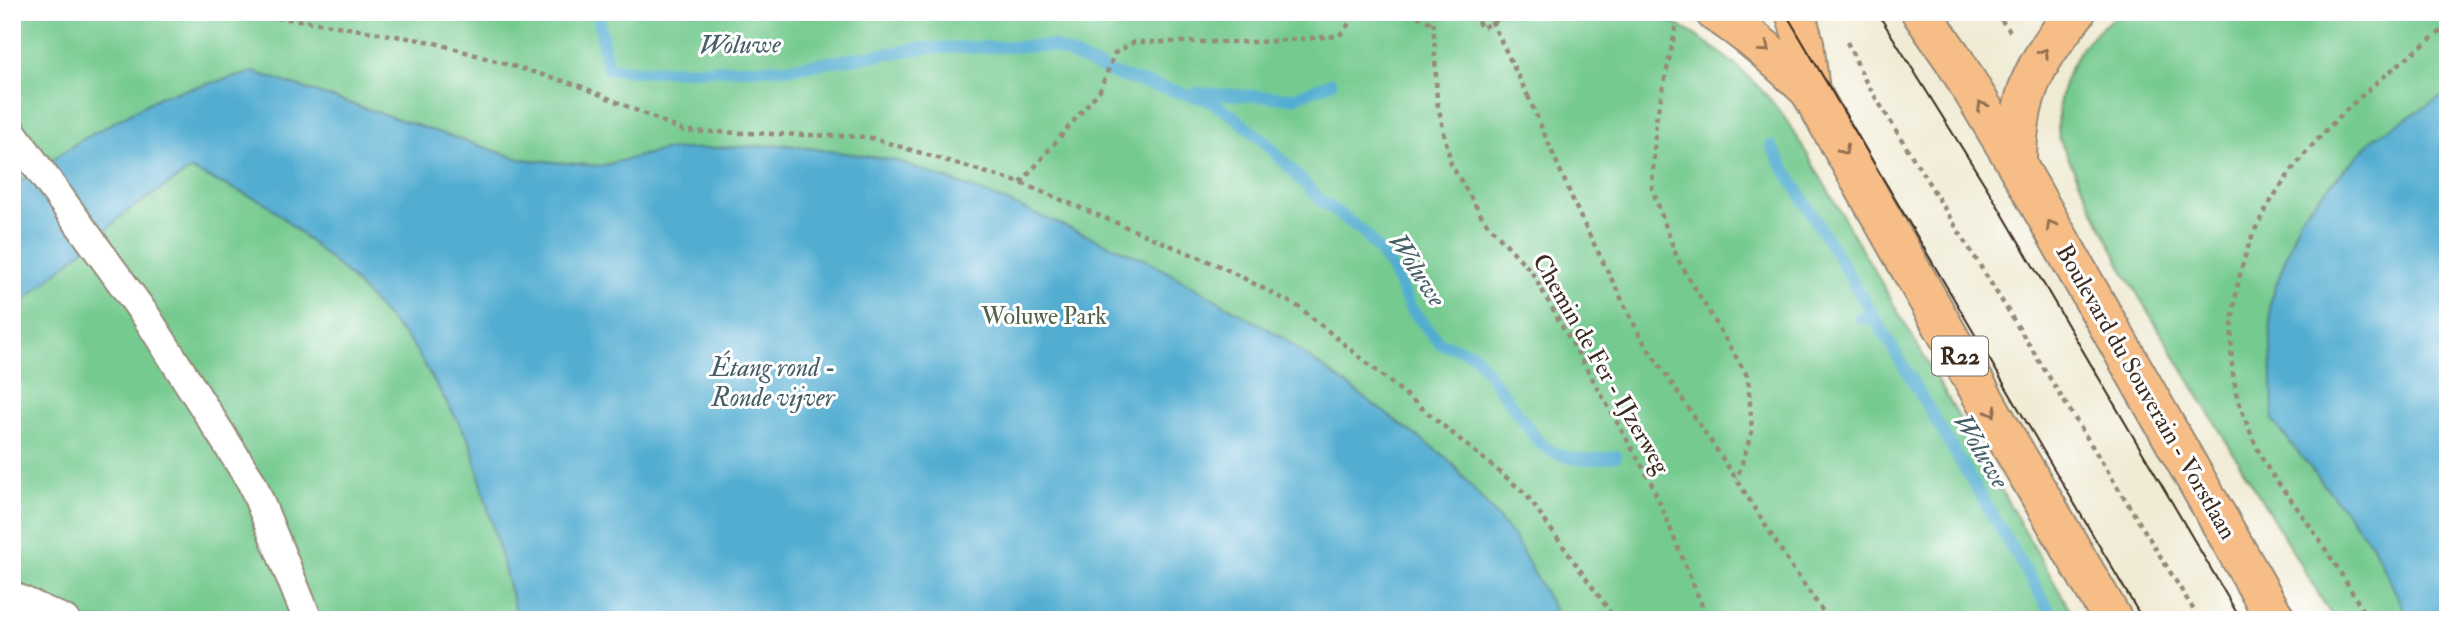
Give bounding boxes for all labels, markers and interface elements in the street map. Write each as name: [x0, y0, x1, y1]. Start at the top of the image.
water label: Woluwe: [699, 28, 781, 62]
one-way arrow: [1758, 40, 1770, 53]
one-way arrow: [2036, 48, 2049, 61]
one-way arrow: [1977, 101, 1990, 114]
one-way arrow: [1836, 143, 1849, 155]
one-way arrow: [2046, 220, 2059, 233]
water label: Woluwe: [1381, 227, 1453, 313]
street label: Boulevard du Souverain - Vorstlaan: [2049, 239, 2243, 545]
street label: Chemin de Fer - IJzerweg: [1525, 248, 1677, 481]
park label: Woluwe Park: [980, 301, 1107, 332]
road number: R22: [1932, 336, 1988, 376]
water label: Étang rond - Ronde vijver: [708, 350, 836, 414]
one-way arrow: [1984, 405, 1997, 417]
water label: Woluwe: [1946, 408, 2016, 495]

